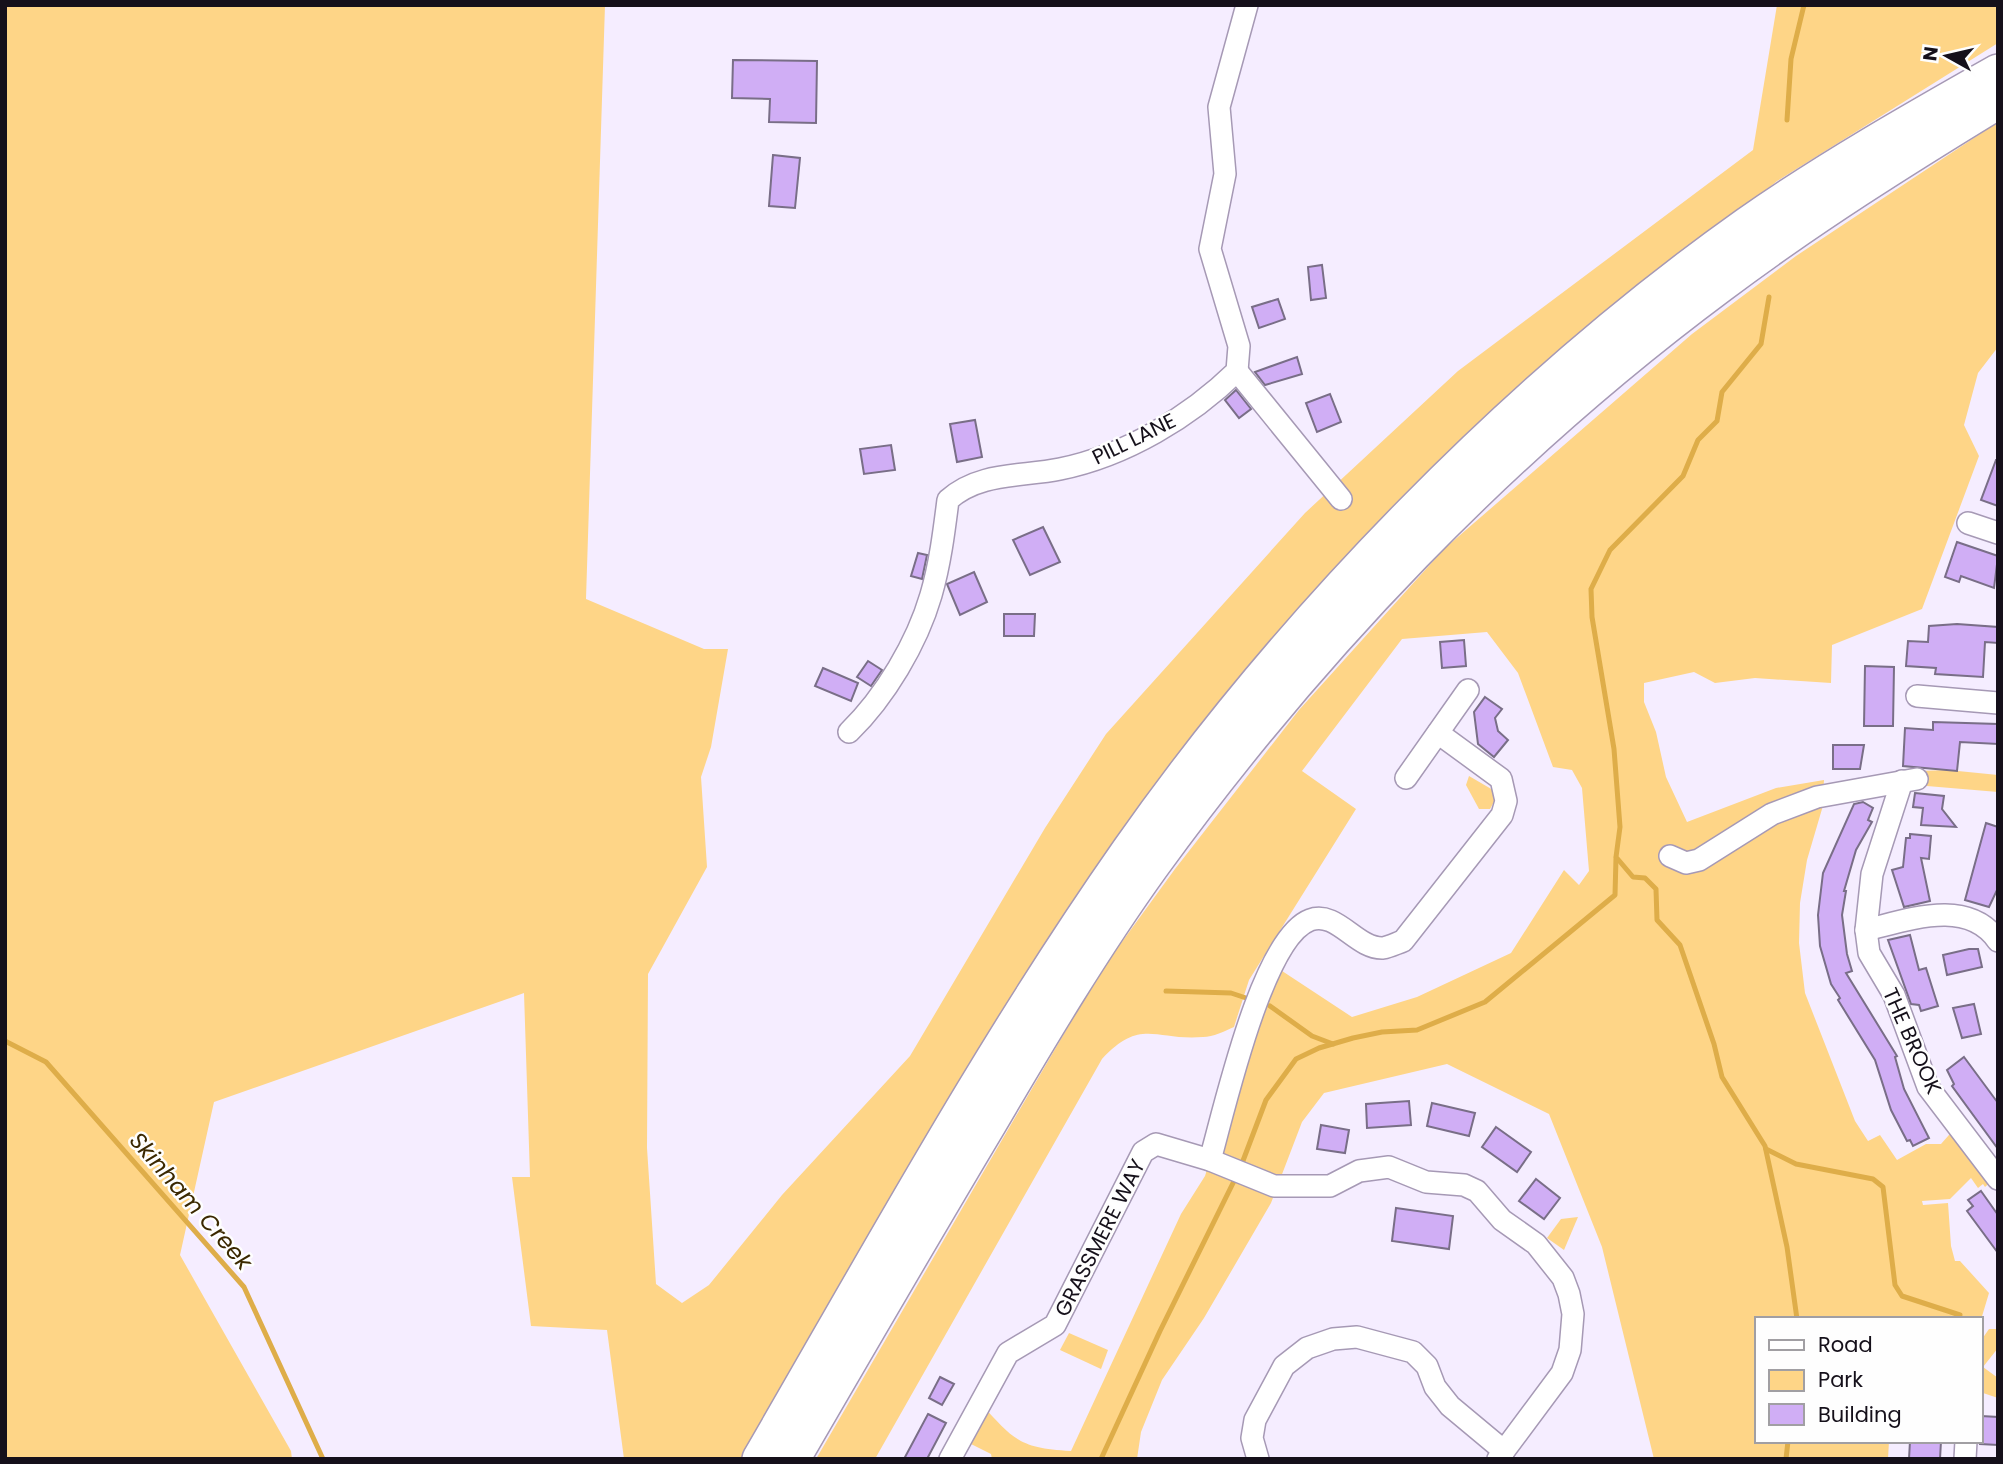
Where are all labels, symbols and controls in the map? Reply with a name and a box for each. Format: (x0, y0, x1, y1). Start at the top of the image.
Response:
north arrow (1912, 21, 1982, 91)
text: N (1916, 45, 1945, 63)
street label: PILL LANE (1087, 406, 1181, 471)
street label: THE BROOK (1876, 983, 1949, 1099)
water label: Skinham Creek (122, 1125, 261, 1278)
street label: GRASSMERE WAY (1047, 1154, 1152, 1321)
legend (1755, 1317, 1982, 1443)
text: Road (1818, 1330, 1873, 1359)
text: Park (1818, 1365, 1863, 1394)
text: Building (1818, 1400, 1902, 1429)

